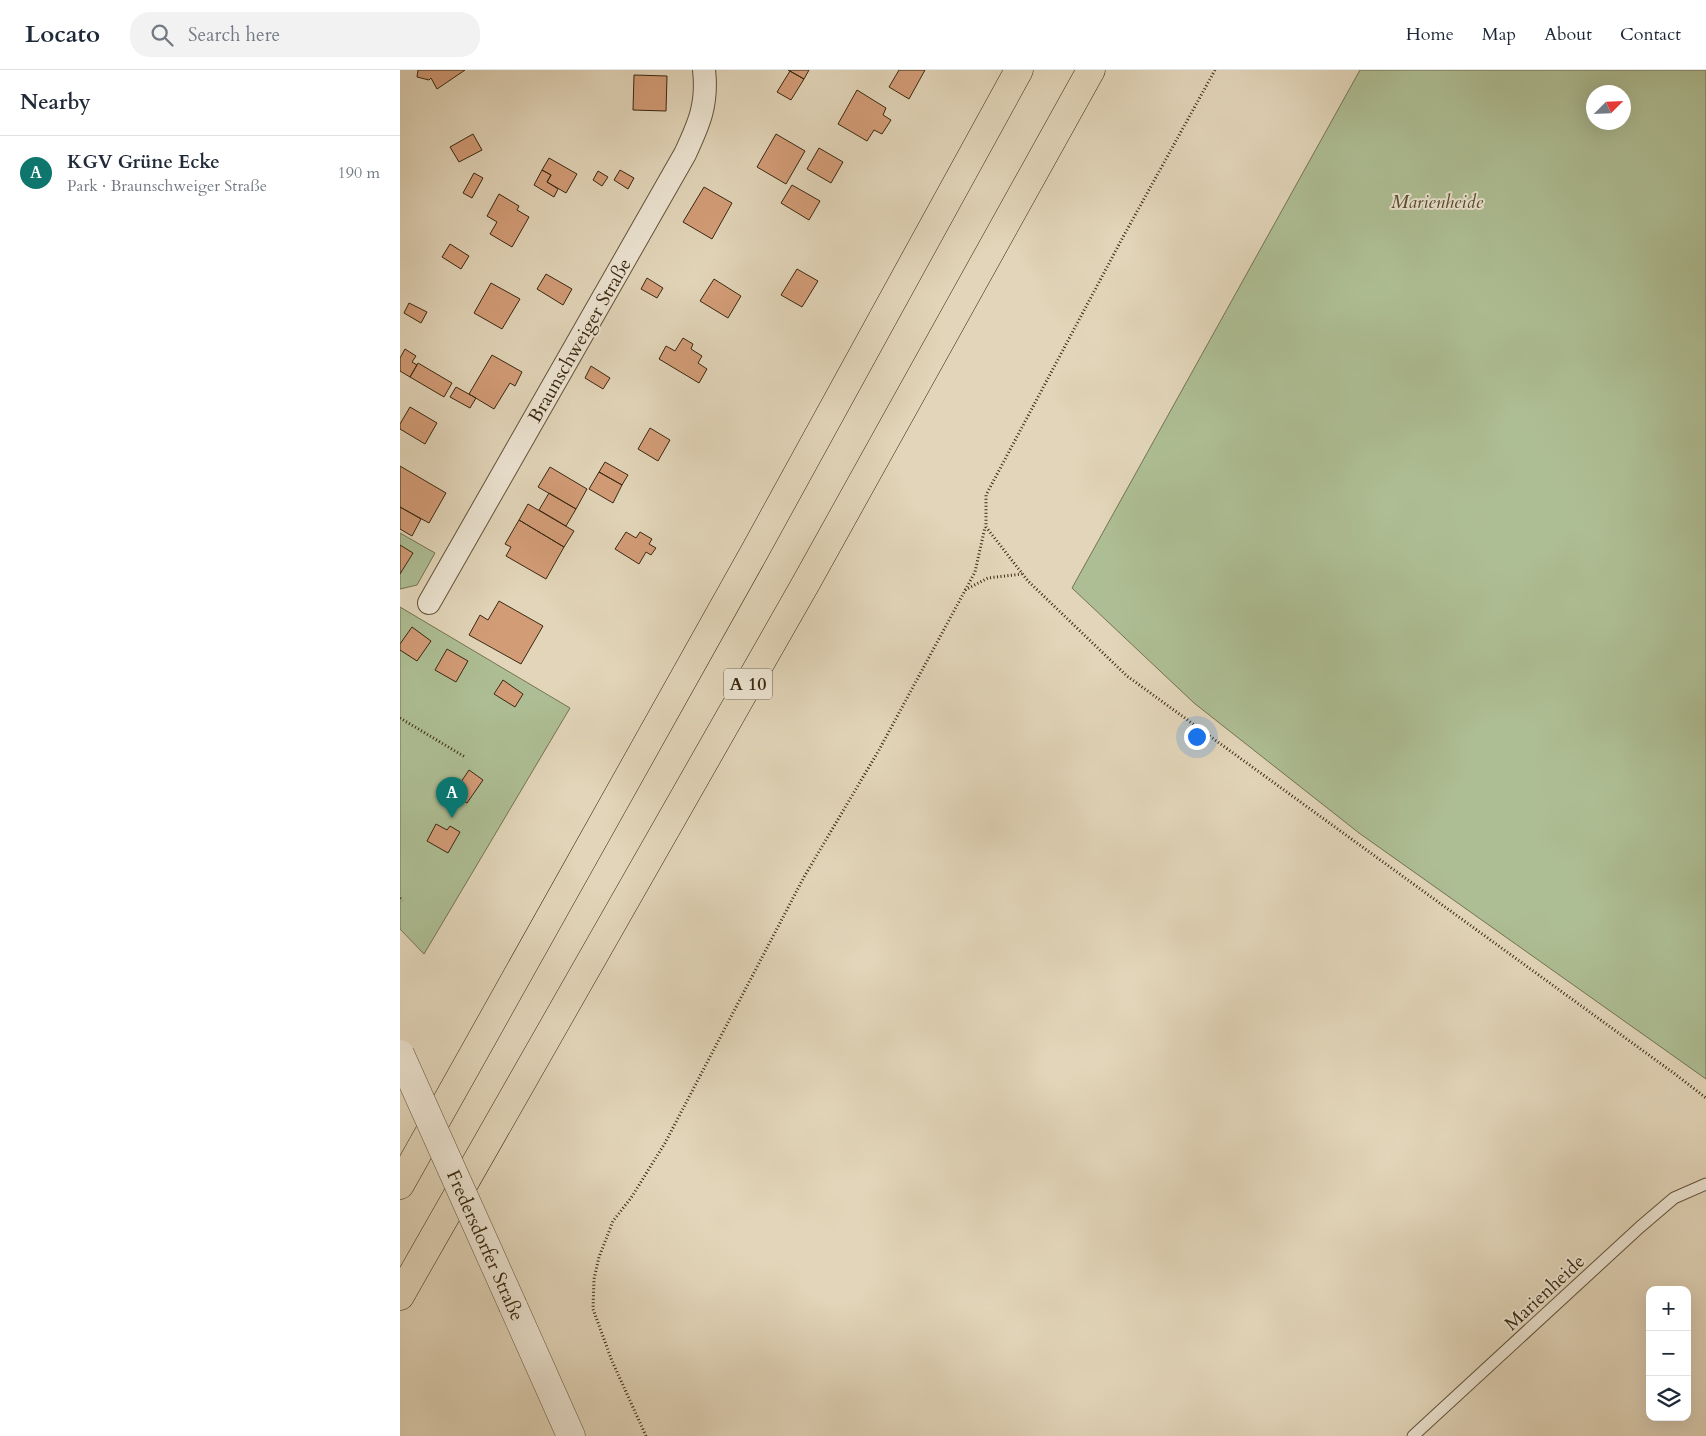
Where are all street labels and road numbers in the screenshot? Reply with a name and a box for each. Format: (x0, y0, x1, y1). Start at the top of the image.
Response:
street label: Braunschweiger Straße (522, 254, 638, 427)
road number: A 10 (724, 668, 772, 700)
street label: Fredersdorfer Straße (440, 1166, 530, 1325)
street label: Marienheide (1499, 1249, 1590, 1337)

